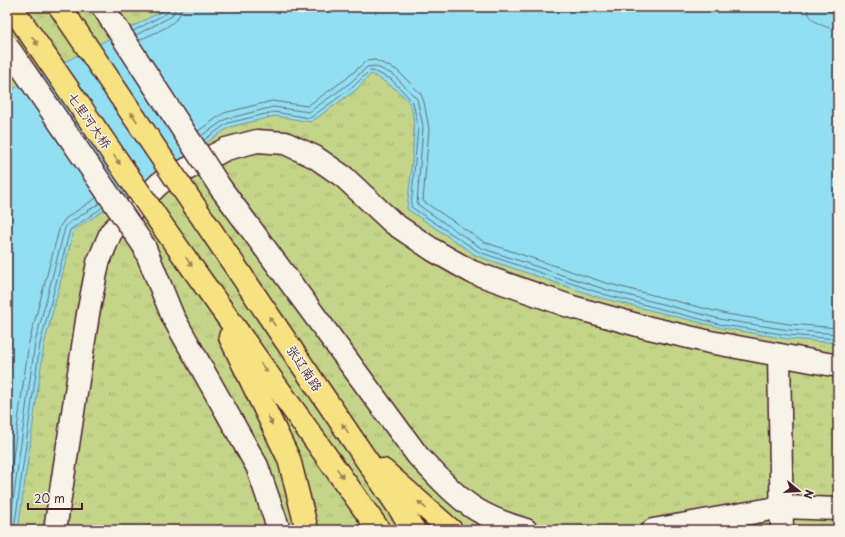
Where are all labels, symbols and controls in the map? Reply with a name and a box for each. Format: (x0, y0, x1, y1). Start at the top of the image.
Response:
one-way arrow (31, 36, 39, 46)
street label: 七里河大桥 (64, 88, 116, 152)
one-way arrow (130, 111, 138, 122)
one-way arrow (113, 154, 121, 165)
one-way arrow (185, 257, 193, 268)
one-way arrow (268, 315, 276, 326)
street label: 张辽南路 (283, 341, 327, 395)
one-way arrow (260, 362, 269, 373)
one-way arrow (267, 414, 273, 425)
one-way arrow (341, 423, 349, 433)
one-way arrow (336, 468, 344, 479)
north arrow (779, 471, 819, 511)
scale bar (28, 485, 82, 511)
text: N (799, 487, 818, 501)
text: 20 m (34, 489, 65, 507)
one-way arrow (417, 500, 427, 509)

